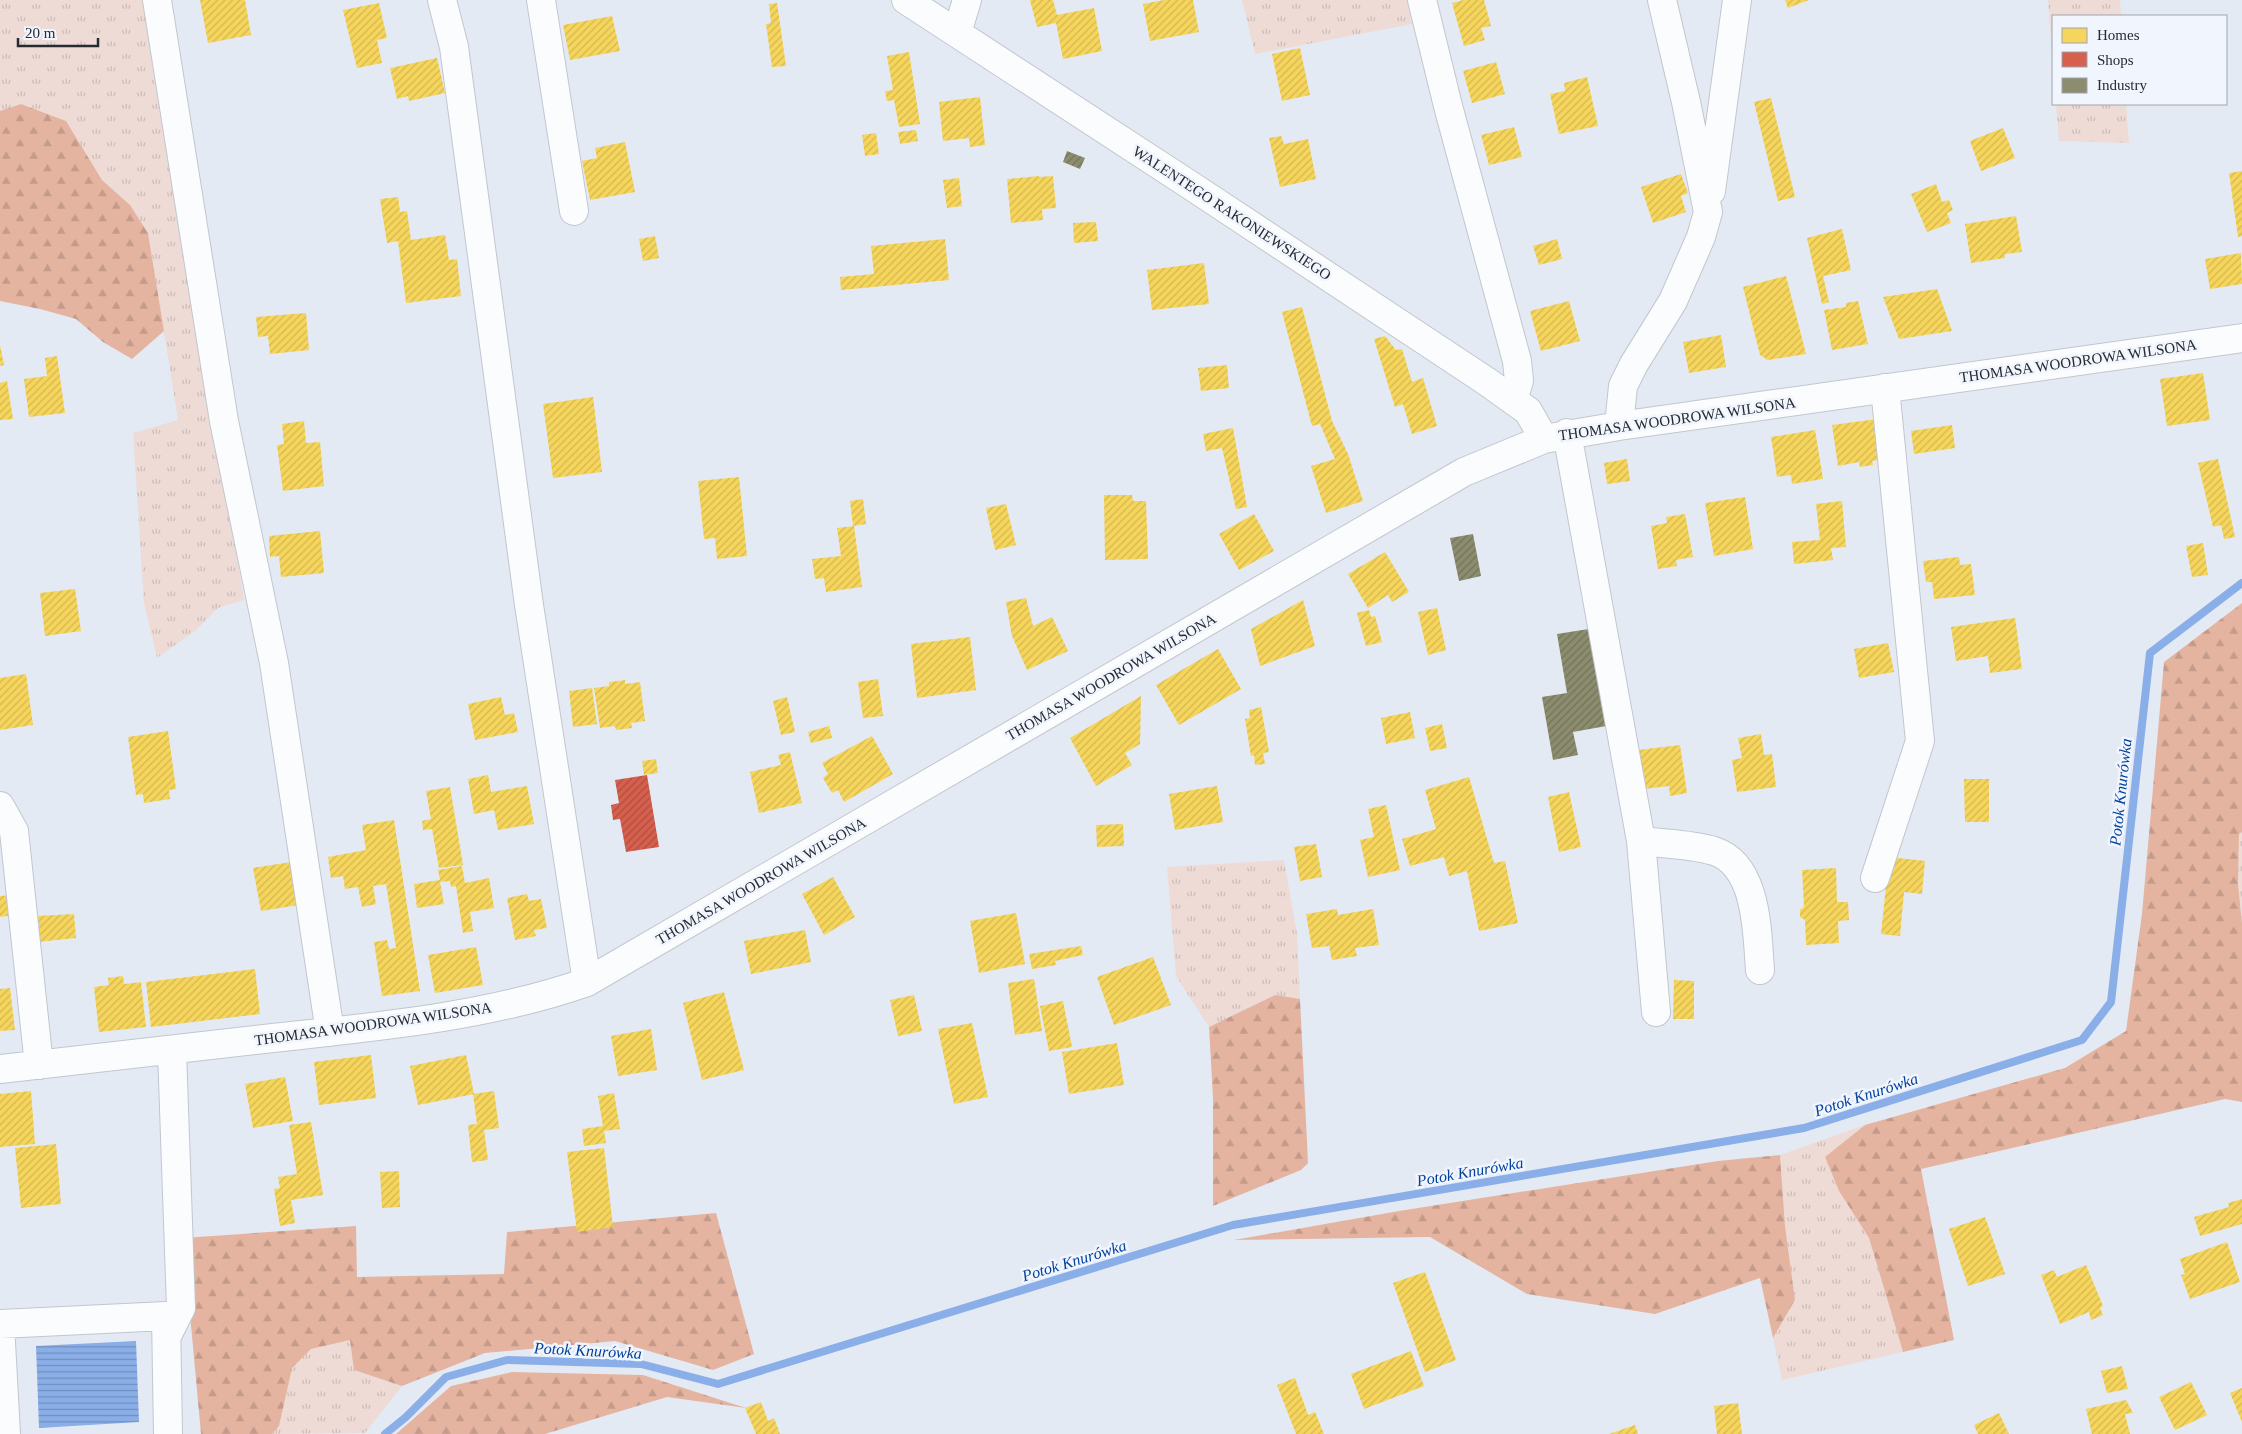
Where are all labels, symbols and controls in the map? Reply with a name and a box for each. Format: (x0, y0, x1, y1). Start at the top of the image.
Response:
scale bar (18, 15, 98, 47)
legend (2052, 15, 2227, 105)
text: 20 m (25, 25, 56, 41)
text: Homes (2097, 27, 2140, 43)
text: Shops (2097, 52, 2134, 68)
text: Industry (2097, 77, 2147, 93)
street label: WALENTEGO RAKONIEWSKIEGO (1130, 143, 1334, 283)
street label: THOMASA WOODROWA WILSONA (1958, 336, 2198, 386)
street label: THOMASA WOODROWA WILSONA (1557, 394, 1797, 444)
street label: THOMASA WOODROWA WILSONA (1003, 610, 1219, 744)
water label: Potok Knurówka (2106, 737, 2135, 848)
street label: THOMASA WOODROWA WILSONA (653, 814, 869, 948)
street label: THOMASA WOODROWA WILSONA (253, 999, 493, 1049)
water label: Potok Knurówka (1811, 1070, 1920, 1120)
water label: Potok Knurówka (1414, 1154, 1525, 1189)
water label: Potok Knurówka (1019, 1237, 1128, 1285)
water label: Potok Knurówka (533, 1339, 642, 1362)

